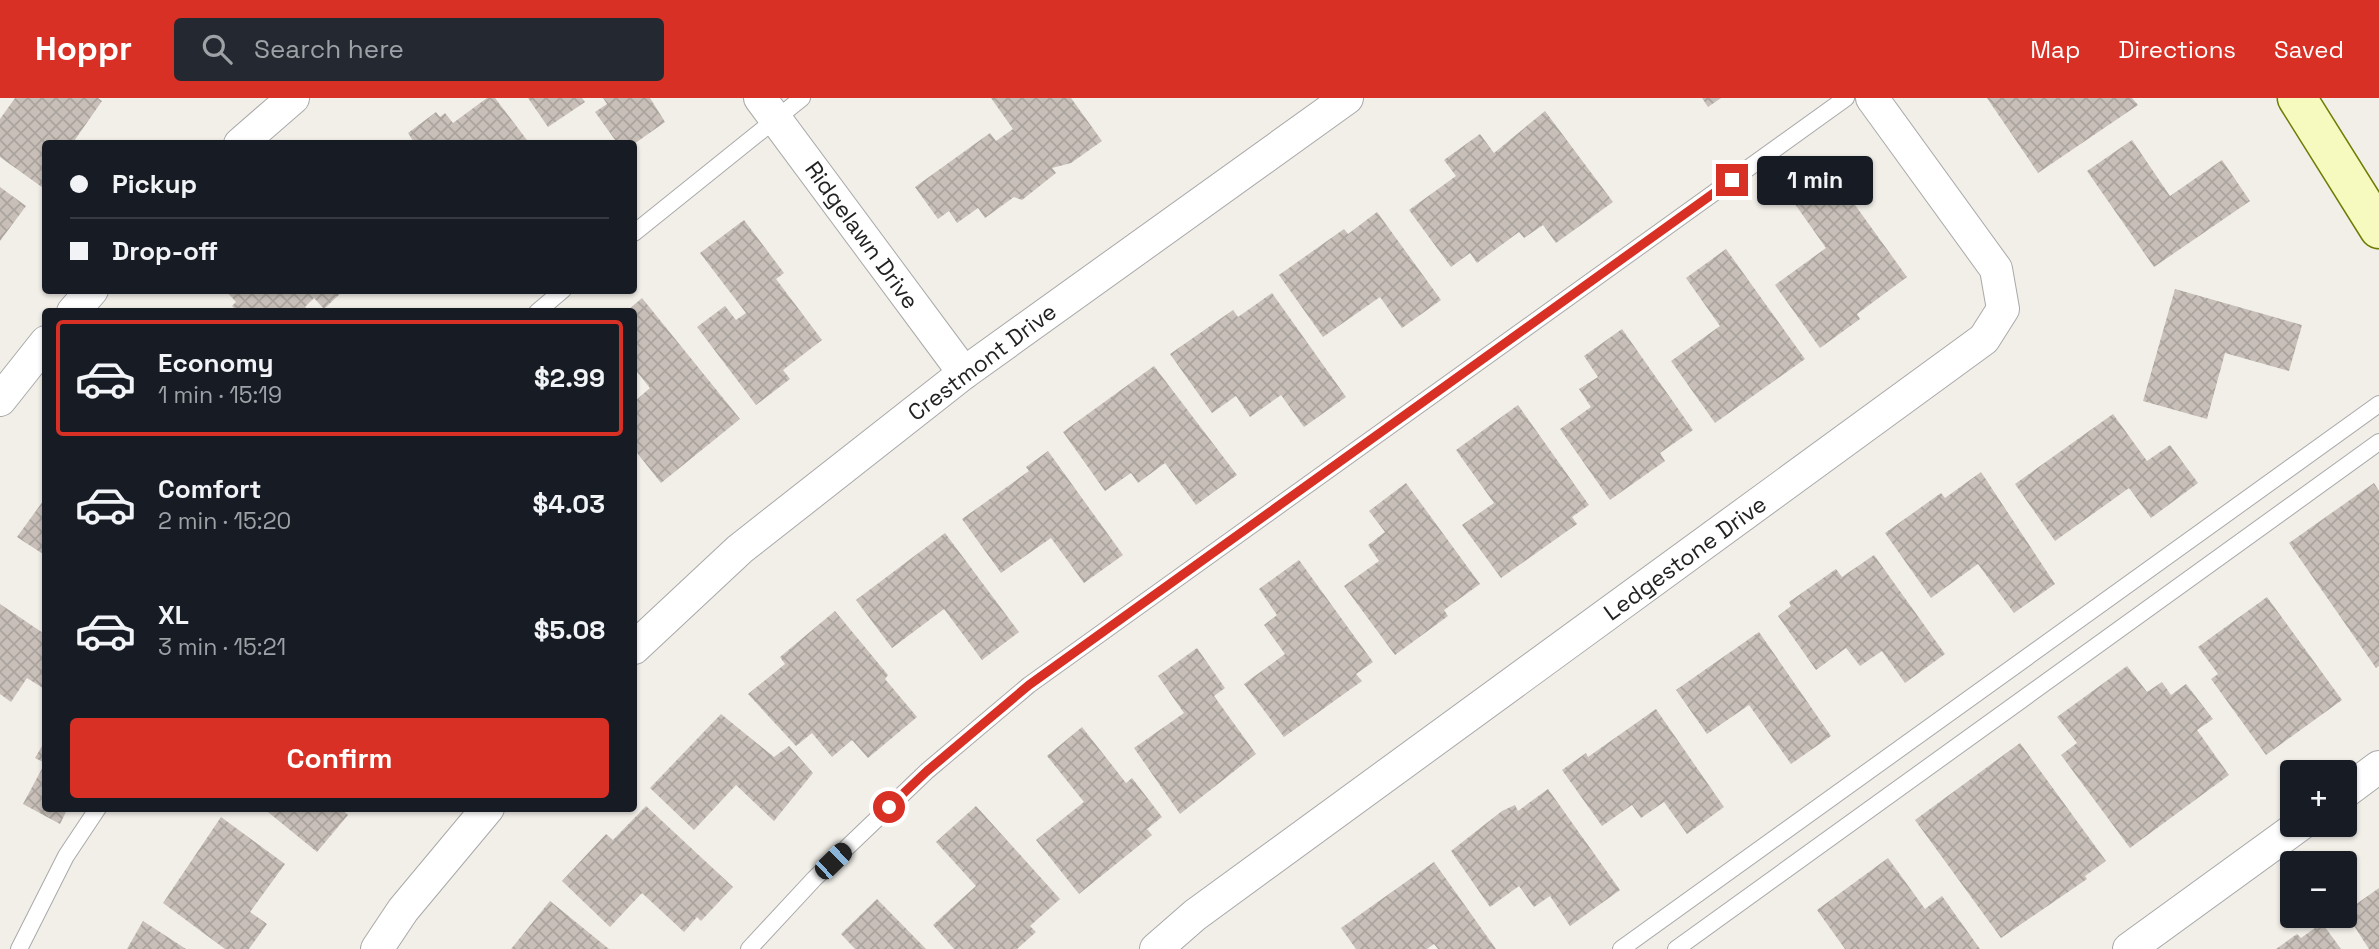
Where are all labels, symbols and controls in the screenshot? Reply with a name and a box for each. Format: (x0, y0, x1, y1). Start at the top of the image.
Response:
search box (174, 18, 664, 81)
text: Hoppr (35, 28, 132, 70)
icon: search (198, 30, 236, 68)
text: Search here (254, 32, 404, 66)
text: Map (2030, 34, 2080, 65)
text: Directions (2118, 34, 2236, 65)
text: Saved (2274, 34, 2344, 65)
street label: Ridgelawn Drive (798, 155, 926, 315)
callout: 1 min (1756, 155, 1872, 204)
route end (1716, 164, 1748, 196)
text: 1 min (1787, 165, 1843, 195)
text: Pickup (112, 167, 197, 201)
text: Drop-off (112, 234, 218, 268)
street label: Crestmont Drive (902, 296, 1062, 428)
text: Economy (158, 346, 274, 380)
icon: car (74, 347, 137, 410)
text: $2.99 (534, 361, 605, 395)
text: 1 min · 15:19 (158, 380, 282, 410)
text: Comfort (158, 472, 261, 506)
icon: car (74, 473, 137, 536)
text: $4.03 (533, 487, 605, 521)
street label: Ledgestone Drive (1598, 489, 1772, 627)
text: 2 min · 15:20 (158, 506, 291, 536)
text: XL (158, 598, 189, 632)
icon: car (74, 599, 137, 662)
text: $5.08 (534, 613, 605, 647)
text: 3 min · 15:21 (158, 632, 286, 662)
button: Confirm (70, 718, 609, 798)
map controls (2280, 760, 2357, 928)
button: + (2280, 760, 2357, 837)
route start (873, 791, 905, 823)
car (811, 839, 856, 883)
button: − (2280, 851, 2357, 928)

